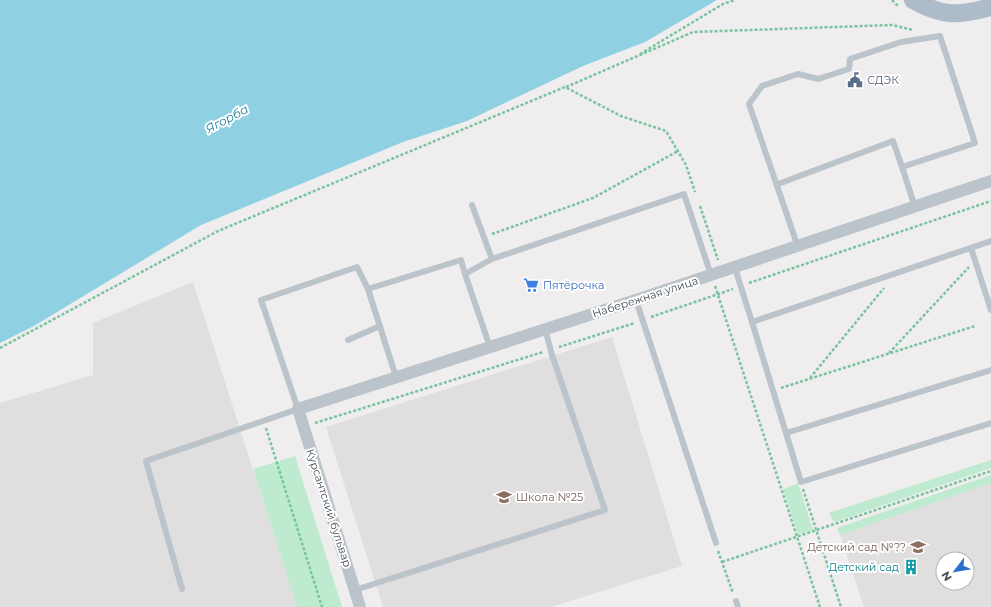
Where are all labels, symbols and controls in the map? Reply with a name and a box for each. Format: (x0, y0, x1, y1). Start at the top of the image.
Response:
public building icon: СДЭК (846, 71, 864, 89)
place label: СДЭК (867, 73, 899, 87)
water label: Ягорба (203, 101, 251, 136)
street label: Набережная улица (590, 273, 700, 321)
supermarket icon: Пятёрочка (522, 276, 540, 294)
place label: Пятёрочка (543, 278, 604, 292)
street label: Курсантский бульвар (303, 447, 355, 569)
school or university icon: Школа №25 (495, 488, 513, 506)
place label: Школа №25 (516, 490, 583, 504)
school or university icon: Детский сад №?? (909, 538, 927, 556)
place label: Детский сад №?? (807, 540, 906, 554)
north arrow (935, 551, 975, 591)
building icon: Детский сад (902, 558, 920, 576)
place label: Детский сад (829, 560, 899, 574)
text: N (938, 569, 955, 584)

